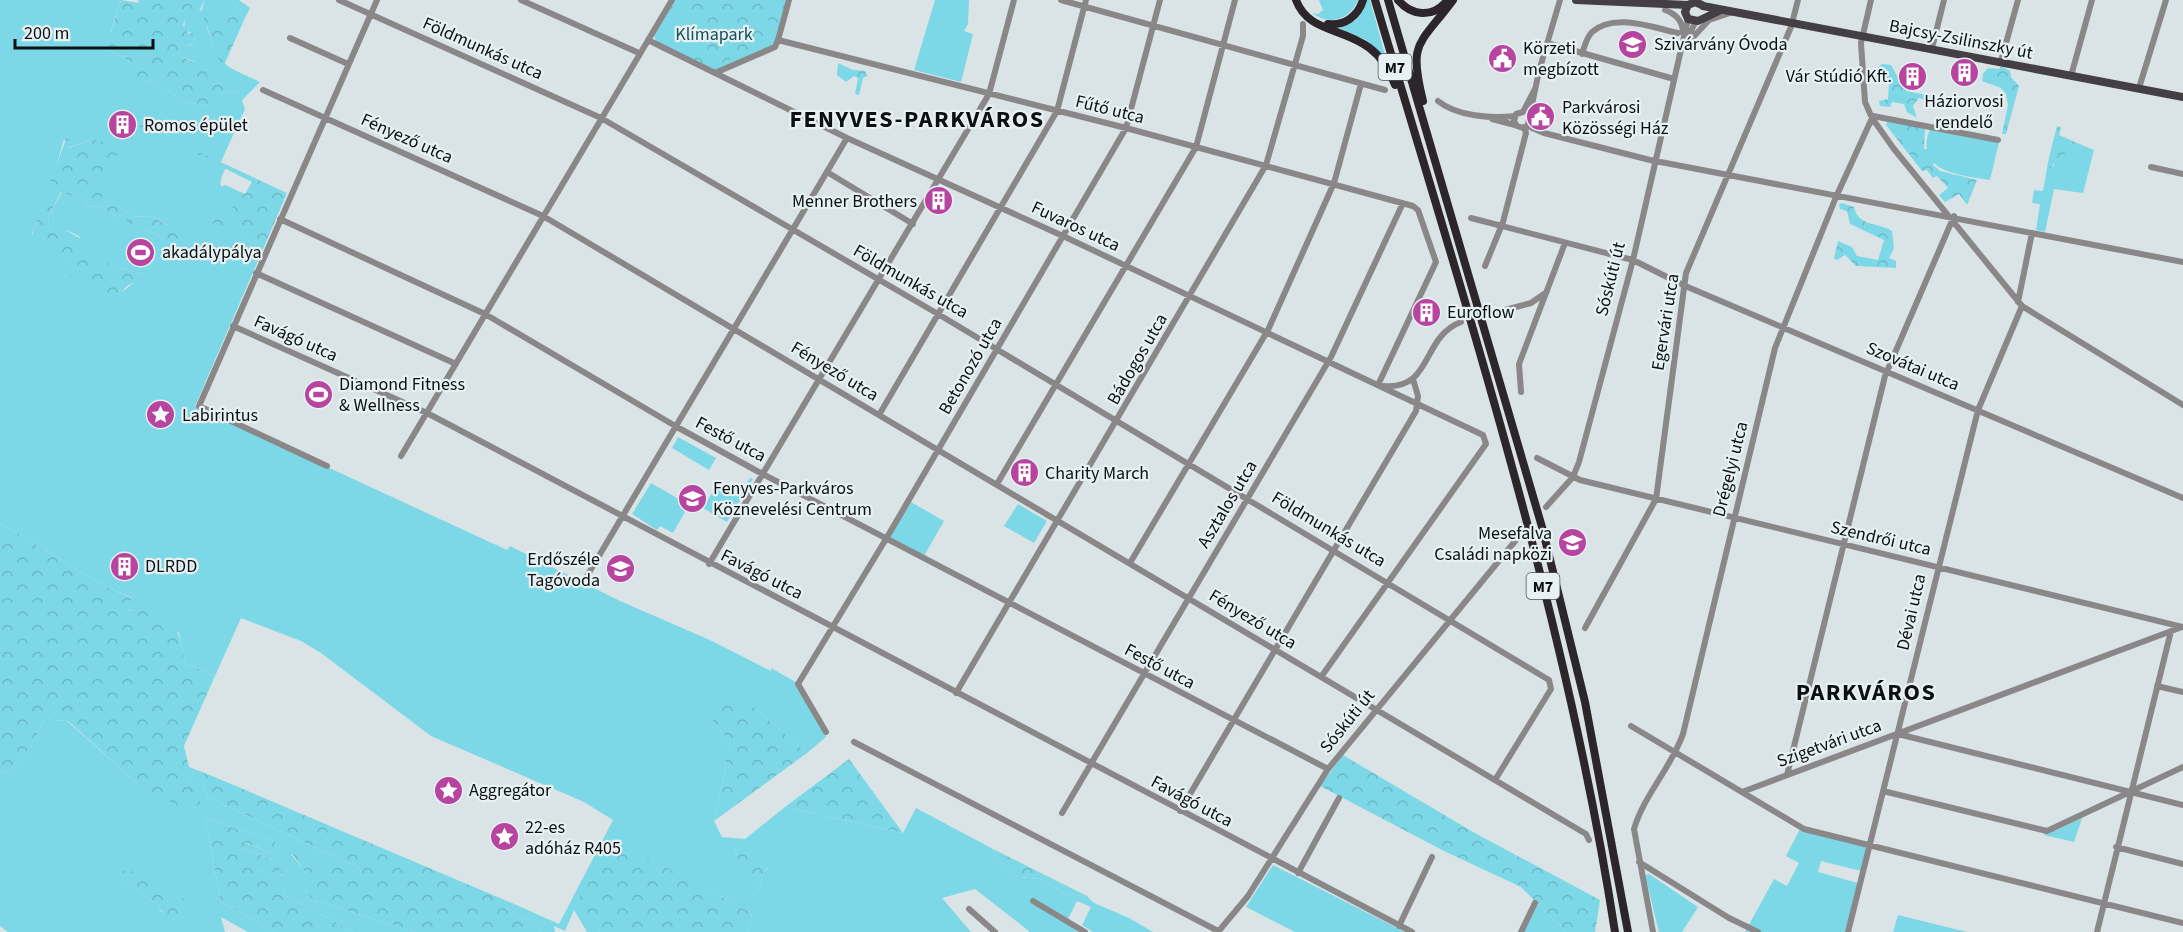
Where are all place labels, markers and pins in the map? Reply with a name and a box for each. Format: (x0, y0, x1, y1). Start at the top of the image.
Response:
school or university icon: Szivárvány Óvoda (1617, 28, 1649, 60)
place label: Szivárvány Óvoda (1654, 32, 1788, 57)
place label: Körzeti megbízott (1523, 36, 1599, 82)
public building icon: Körzeti megbízott (1486, 42, 1518, 74)
building icon: Háziorvosi rendelő (1948, 56, 1980, 88)
building icon: Vár Stúdió Kft. (1897, 60, 1929, 92)
place label: Vár Stúdió Kft. (1786, 64, 1892, 89)
place label: Háziorvosi rendelő (1924, 89, 2004, 135)
place label: Parkvárosi Közösségi Ház (1562, 95, 1669, 141)
public building icon: Parkvárosi Közösségi Ház (1525, 101, 1557, 133)
building icon: Romos épület (107, 109, 139, 141)
place label: Romos épület (144, 113, 248, 138)
building icon: Menner Brothers (922, 185, 954, 217)
place label: Menner Brothers (792, 189, 917, 214)
sports icon: akadálypálya (125, 236, 157, 268)
place label: akadálypálya (162, 240, 261, 265)
building icon: Euroflow (1410, 296, 1442, 328)
place label: Euroflow (1447, 300, 1515, 325)
place label: Diamond Fitness & Wellness (339, 372, 465, 418)
sports icon: Diamond Fitness & Wellness (302, 378, 334, 410)
place icon: Labirintus (145, 399, 177, 431)
place label: Labirintus (182, 403, 258, 428)
building icon: Charity March (1008, 457, 1040, 489)
place label: Charity March (1045, 461, 1149, 486)
place label: Fenyves-Parkváros Köznevelési Centrum (713, 476, 872, 522)
school or university icon: Fenyves-Parkváros Köznevelési Centrum (676, 482, 708, 514)
place label: Mesefalva Családi napközi (1434, 521, 1552, 567)
school or university icon: Mesefalva Családi napközi (1557, 527, 1589, 559)
place label: Erdőszéle Tagóvoda (527, 547, 600, 593)
building icon: DLRDD (108, 550, 140, 582)
school or university icon: Erdőszéle Tagóvoda (605, 553, 637, 585)
place label: DLRDD (145, 554, 197, 579)
place icon: Aggregátor (432, 774, 464, 806)
place label: Aggregátor (469, 778, 552, 803)
place label: 22-es adóház R405 (525, 815, 621, 861)
place icon: 22-es adóház R405 (488, 821, 520, 853)

